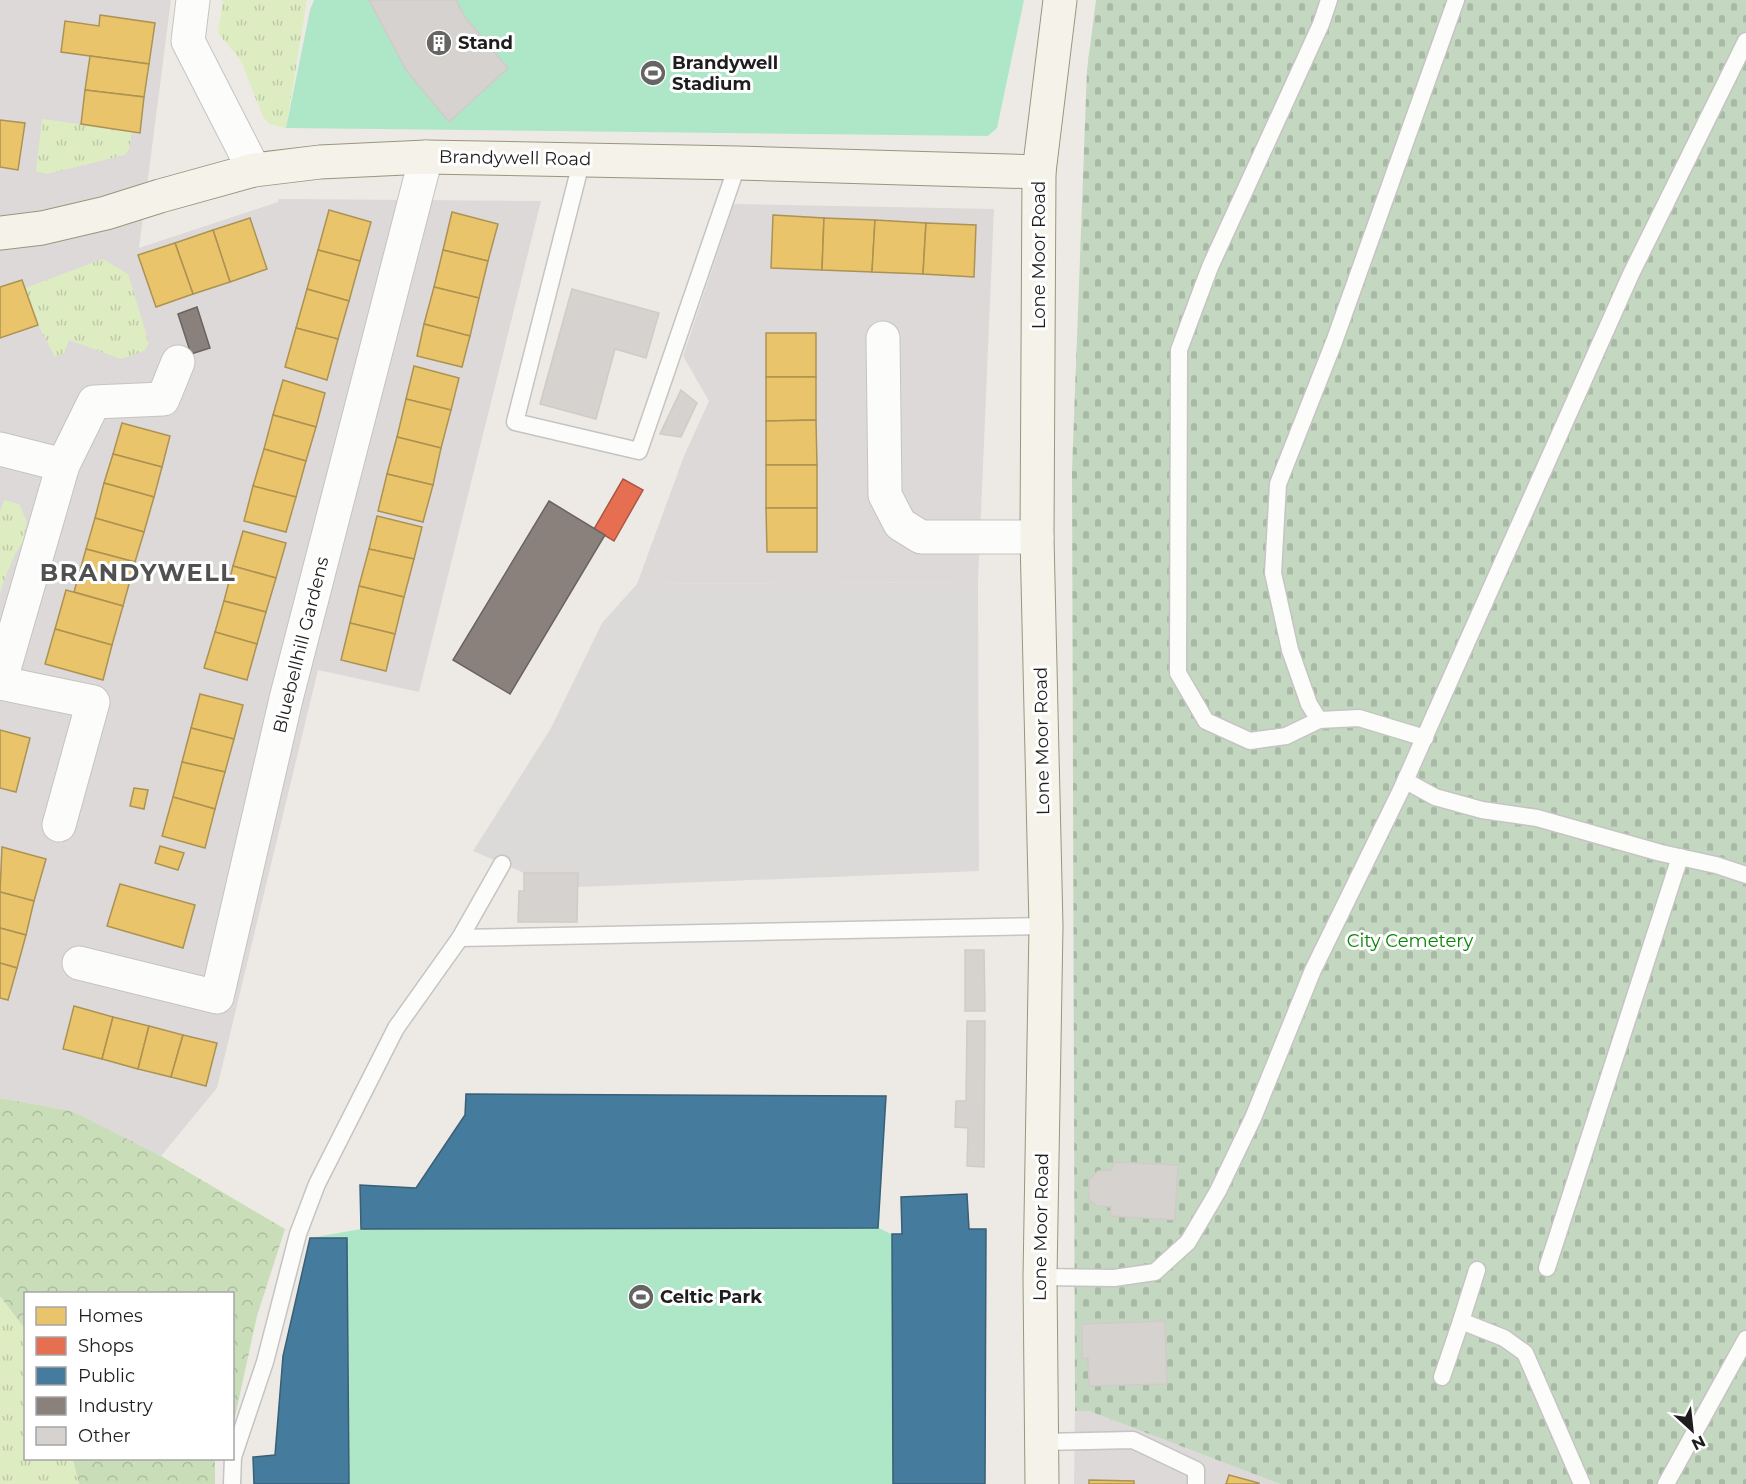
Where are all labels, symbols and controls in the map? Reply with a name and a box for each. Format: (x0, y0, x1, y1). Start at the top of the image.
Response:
building icon: Stand (424, 28, 454, 58)
place label: Stand (458, 32, 513, 54)
place label: Brandywell Stadium (672, 52, 778, 95)
sports icon: Brandywell Stadium (638, 58, 668, 88)
street label: Brandywell Road (439, 146, 591, 170)
street label: Lone Moor Road (1028, 181, 1050, 329)
street label: Bluebellhill Gardens (268, 554, 334, 736)
district label: BRANDYWELL (40, 558, 236, 587)
street label: Lone Moor Road (1030, 667, 1054, 815)
park label: City Cemetery (1347, 930, 1473, 952)
street label: Lone Moor Road (1029, 1153, 1053, 1301)
sports icon: Celtic Park (626, 1282, 656, 1312)
place label: Celtic Park (660, 1286, 762, 1308)
legend (24, 1292, 234, 1460)
text: Homes (78, 1305, 143, 1327)
text: Shops (78, 1335, 134, 1357)
text: Public (78, 1365, 135, 1387)
text: Industry (78, 1395, 153, 1417)
north arrow (1662, 1400, 1722, 1460)
text: Other (78, 1425, 131, 1447)
text: N (1689, 1432, 1709, 1454)

